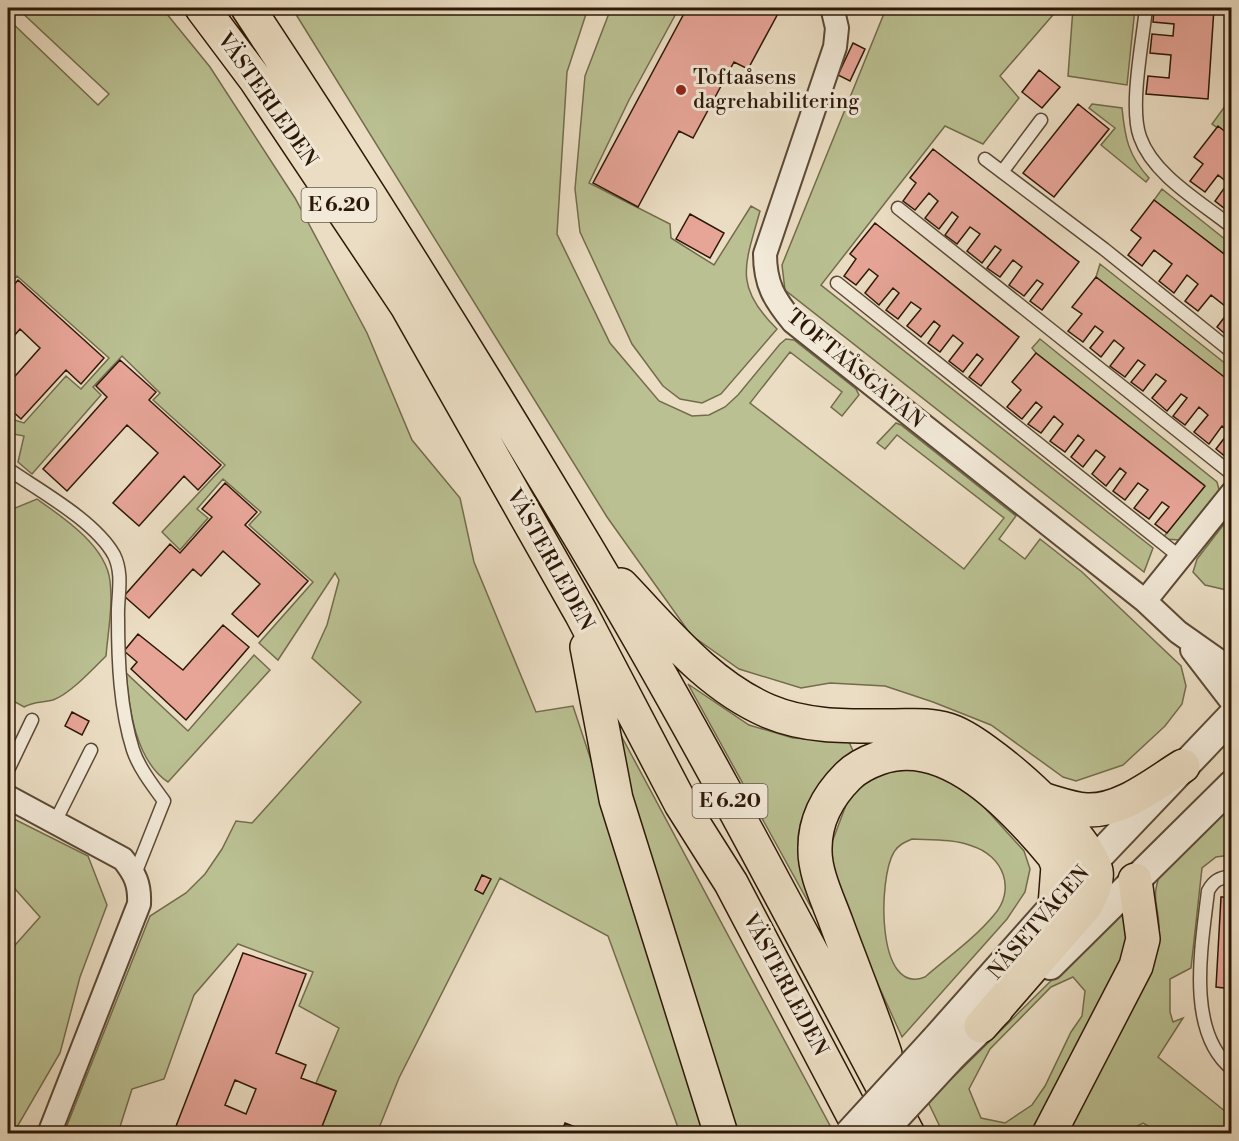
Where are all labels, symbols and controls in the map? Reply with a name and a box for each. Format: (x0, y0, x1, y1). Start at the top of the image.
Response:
street label: VÄSTERLEDEN (211, 26, 325, 172)
place label: Toftaåsens dagrehabilitering (693, 65, 859, 115)
marker: Toftaåsens dagrehabilitering (674, 83, 688, 97)
road number: E 6.20 (302, 188, 376, 222)
street label: TOFTAÅSGATAN (781, 302, 931, 434)
street label: VÄSTERLEDEN (500, 483, 601, 636)
road number: E 6.20 (692, 784, 768, 818)
street label: NÄSETVÄGEN (981, 859, 1096, 985)
street label: VÄSTERLEDEN (736, 908, 835, 1061)

